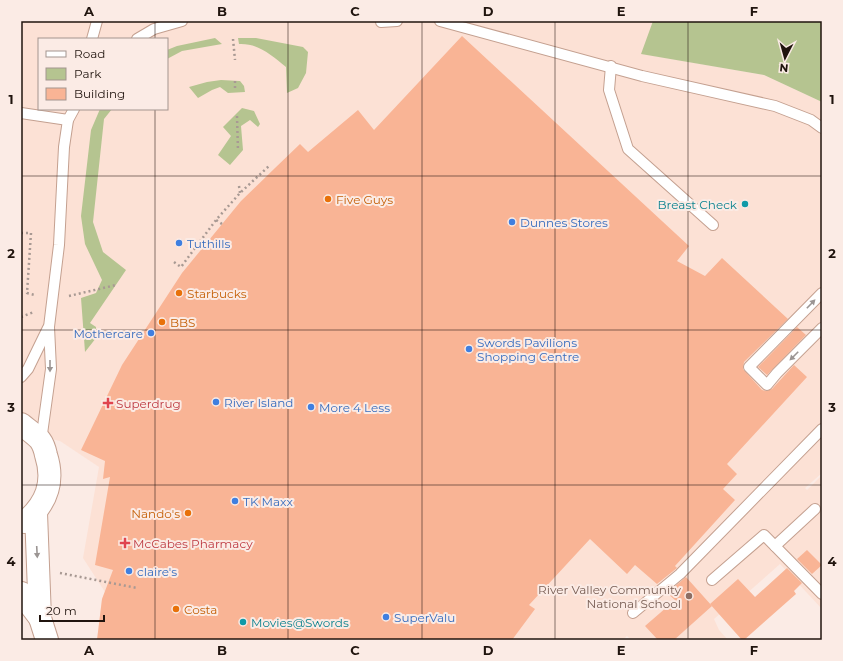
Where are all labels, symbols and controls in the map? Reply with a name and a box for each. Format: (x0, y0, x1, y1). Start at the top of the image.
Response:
text: A (83, 3, 95, 19)
text: B (217, 3, 227, 19)
text: C (350, 3, 360, 19)
text: D (483, 3, 494, 19)
text: E (617, 3, 626, 19)
text: F (750, 3, 758, 19)
legend (38, 38, 168, 110)
north arrow (765, 38, 805, 78)
text: Road (74, 46, 105, 61)
text: N (779, 61, 789, 75)
text: Park (74, 66, 102, 81)
text: Building (74, 86, 125, 101)
text: 1 (8, 91, 14, 107)
text: 1 (829, 91, 835, 107)
place label: Five Guys (336, 192, 393, 207)
marker: Five Guys (323, 194, 333, 204)
place label: Breast Check (658, 197, 738, 212)
marker: Breast Check (740, 199, 750, 209)
place label: Dunnes Stores (520, 215, 608, 230)
marker: Dunnes Stores (507, 217, 517, 227)
place label: Tuthills (187, 236, 230, 251)
marker: Tuthills (174, 238, 184, 248)
text: 2 (7, 245, 15, 261)
text: 2 (828, 245, 836, 261)
place label: Starbucks (187, 286, 247, 301)
marker: Starbucks (174, 288, 184, 298)
one-way arrow (806, 299, 816, 309)
place label: BBS (170, 315, 195, 330)
marker: BBS (157, 317, 167, 327)
place label: Mothercare (73, 326, 143, 341)
marker: Mothercare (146, 328, 156, 338)
place label: Swords Pavilions Shopping Centre (477, 335, 579, 364)
marker: Swords Pavilions Shopping Centre (464, 344, 474, 354)
one-way arrow (790, 351, 799, 361)
one-way arrow (47, 360, 53, 373)
place label: River Island (224, 395, 293, 410)
place label: Superdrug (116, 396, 181, 411)
marker: River Island (211, 397, 221, 407)
marker: Superdrug (103, 398, 113, 408)
text: 3 (6, 399, 15, 415)
text: 3 (827, 399, 836, 415)
place label: More 4 Less (319, 400, 390, 415)
marker: More 4 Less (306, 402, 316, 412)
place label: TK Maxx (243, 494, 294, 509)
marker: TK Maxx (230, 496, 240, 506)
place label: Nando's (131, 506, 180, 521)
marker: Nando's (183, 508, 193, 518)
place label: McCabes Pharmacy (133, 536, 253, 551)
marker: McCabes Pharmacy (120, 538, 130, 548)
one-way arrow (34, 546, 41, 558)
text: 4 (7, 553, 16, 569)
text: 4 (828, 553, 837, 569)
place label: claire's (137, 564, 177, 579)
marker: claire's (124, 566, 134, 576)
place label: River Valley Community National School (538, 582, 681, 611)
marker: River Valley Community National School (684, 591, 694, 601)
scale bar (40, 597, 104, 623)
place label: Costa (184, 602, 217, 617)
text: 20 m (46, 603, 77, 618)
marker: Costa (171, 604, 181, 614)
place label: SuperValu (394, 610, 455, 625)
marker: SuperValu (381, 612, 391, 622)
place label: Movies@Swords (251, 615, 349, 630)
marker: Movies@Swords (238, 617, 248, 627)
text: A (83, 642, 95, 658)
text: B (217, 642, 227, 658)
text: C (350, 642, 360, 658)
text: D (483, 642, 494, 658)
text: E (617, 642, 626, 658)
text: F (750, 642, 758, 658)

